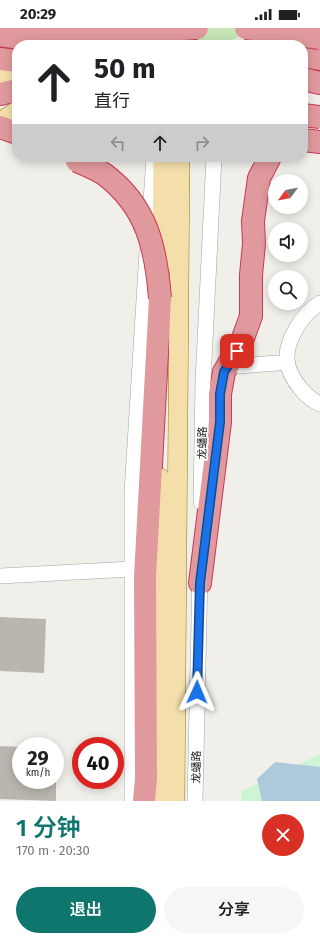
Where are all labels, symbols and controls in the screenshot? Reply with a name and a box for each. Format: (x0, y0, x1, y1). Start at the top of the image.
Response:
text: 20:29 (20, 5, 56, 23)
text: 50 m (94, 52, 156, 85)
icon: ahead (28, 56, 80, 108)
text: 直行 (94, 90, 130, 112)
icon: left (107, 132, 129, 154)
icon: ahead (149, 132, 171, 154)
icon: right (191, 132, 213, 154)
north arrow (268, 174, 308, 214)
map controls (268, 174, 308, 310)
button: sound (268, 222, 308, 262)
button: search (268, 270, 308, 310)
pin (220, 334, 254, 368)
icon: arrive (226, 340, 248, 362)
street label: 龙蟠路 (196, 426, 209, 460)
position arrow (176, 671, 218, 713)
speed limit sign: 40 (72, 737, 124, 789)
text: 29 (27, 746, 49, 770)
street label: 龙蟠路 (190, 750, 203, 784)
text: km/h (26, 767, 50, 779)
text: 1 分钟 (16, 814, 81, 842)
button: close (262, 814, 304, 856)
text: 170 m · 20:30 (16, 843, 90, 858)
button: 退出 (16, 887, 156, 933)
button: 分享 (164, 887, 304, 933)

